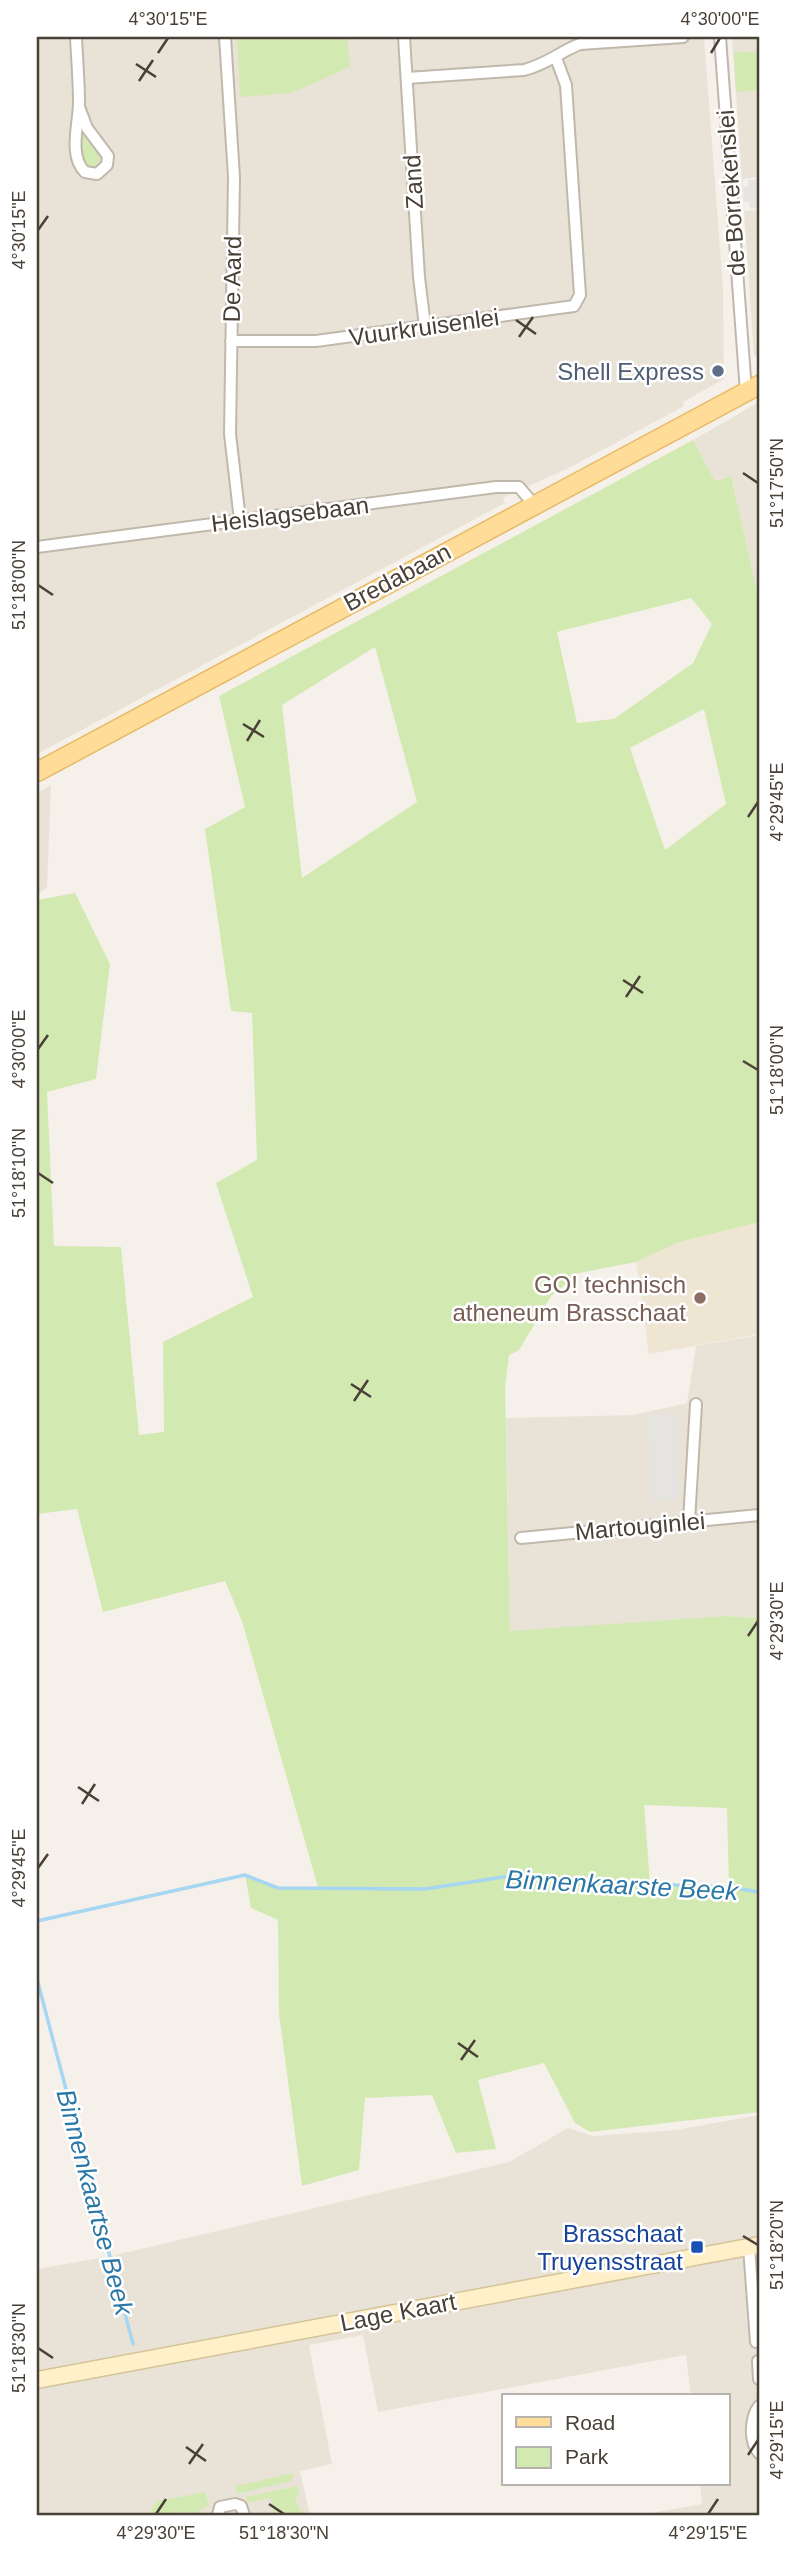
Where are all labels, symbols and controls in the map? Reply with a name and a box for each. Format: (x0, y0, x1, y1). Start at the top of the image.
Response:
text: 4°30'15"E (128, 9, 208, 29)
text: 4°30'00"E (680, 9, 760, 29)
street label: de Borrekenslei (712, 109, 750, 277)
street label: Zand (398, 154, 428, 210)
text: 4°30'15"E (9, 190, 29, 270)
street label: De Aard (218, 235, 246, 323)
street label: Vuurkruisenlei (347, 303, 501, 351)
place label: Shell Express (557, 358, 704, 385)
marker: Shell Express (710, 363, 726, 379)
text: 51°17'50"N (767, 438, 787, 528)
street label: Heislagsebaan (210, 491, 370, 537)
street label: Bredabaan (339, 538, 455, 616)
text: 51°18'00"N (9, 540, 29, 630)
text: 4°29'45"E (767, 762, 787, 842)
text: 4°30'00"E (9, 1009, 29, 1089)
text: 51°18'00"N (767, 1025, 787, 1115)
text: 51°18'10"N (9, 1128, 29, 1218)
place label: GO! technisch atheneum Brasschaat (453, 1271, 686, 1326)
marker: GO! technisch atheneum Brasschaat (692, 1290, 708, 1306)
street label: Martouginlei (574, 1507, 706, 1545)
text: 4°29'30"E (767, 1581, 787, 1661)
text: 4°29'45"E (9, 1828, 29, 1908)
water label: Binnenkaarste Beek (505, 1864, 741, 1906)
water label: Binnenkaartse Beek (50, 2086, 140, 2320)
text: 51°18'20"N (767, 2200, 787, 2290)
place label: Brasschaat Truyensstraat (537, 2220, 683, 2275)
marker: Brasschaat Truyensstraat (689, 2239, 705, 2255)
street label: Lage Kaart (338, 2287, 459, 2336)
text: 51°18'30"N (9, 2303, 29, 2393)
legend (502, 2394, 730, 2486)
text: 4°29'15"E (767, 2400, 787, 2480)
text: Road (565, 2411, 615, 2434)
text: Park (565, 2445, 609, 2468)
text: 4°29'30"E (116, 2523, 196, 2543)
text: 51°18'30"N (239, 2523, 329, 2543)
text: 4°29'15"E (668, 2523, 748, 2543)

